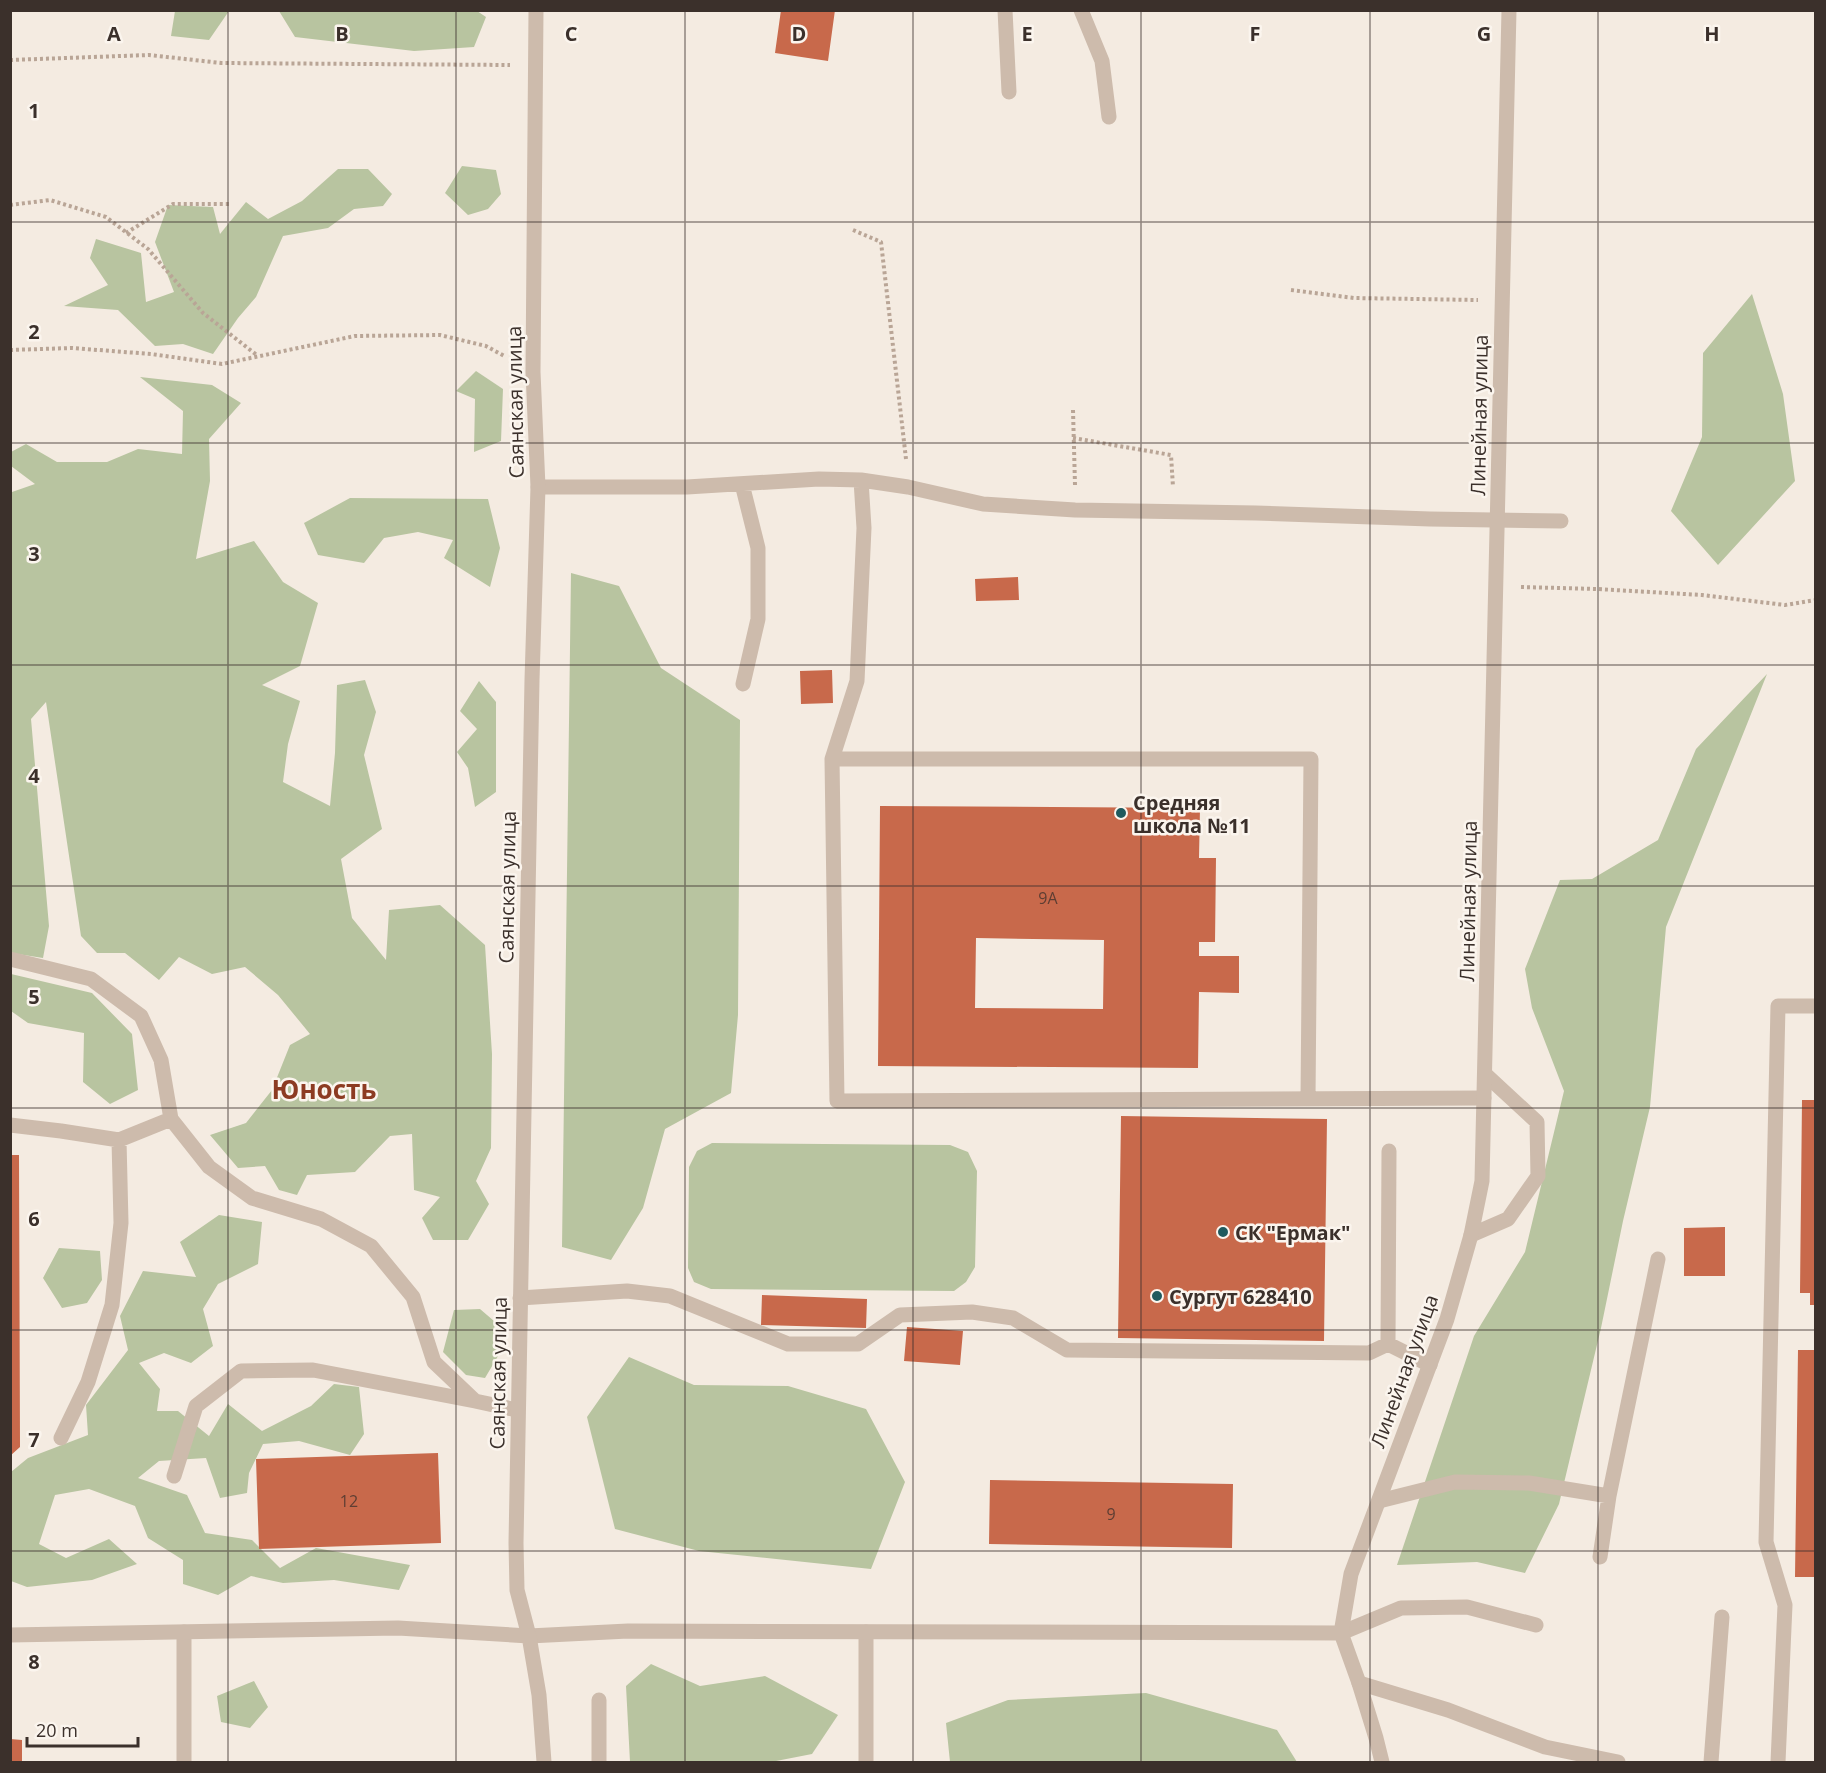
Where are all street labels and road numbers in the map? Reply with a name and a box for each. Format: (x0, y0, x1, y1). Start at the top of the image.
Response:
street label: Саянская улица (500, 325, 530, 479)
street label: Линейная улица (1464, 334, 1494, 496)
street label: Саянская улица (492, 810, 522, 964)
street label: Линейная улица (1453, 820, 1483, 982)
street label: Линейная улица (1364, 1291, 1444, 1451)
street label: Саянская улица (483, 1296, 513, 1450)

